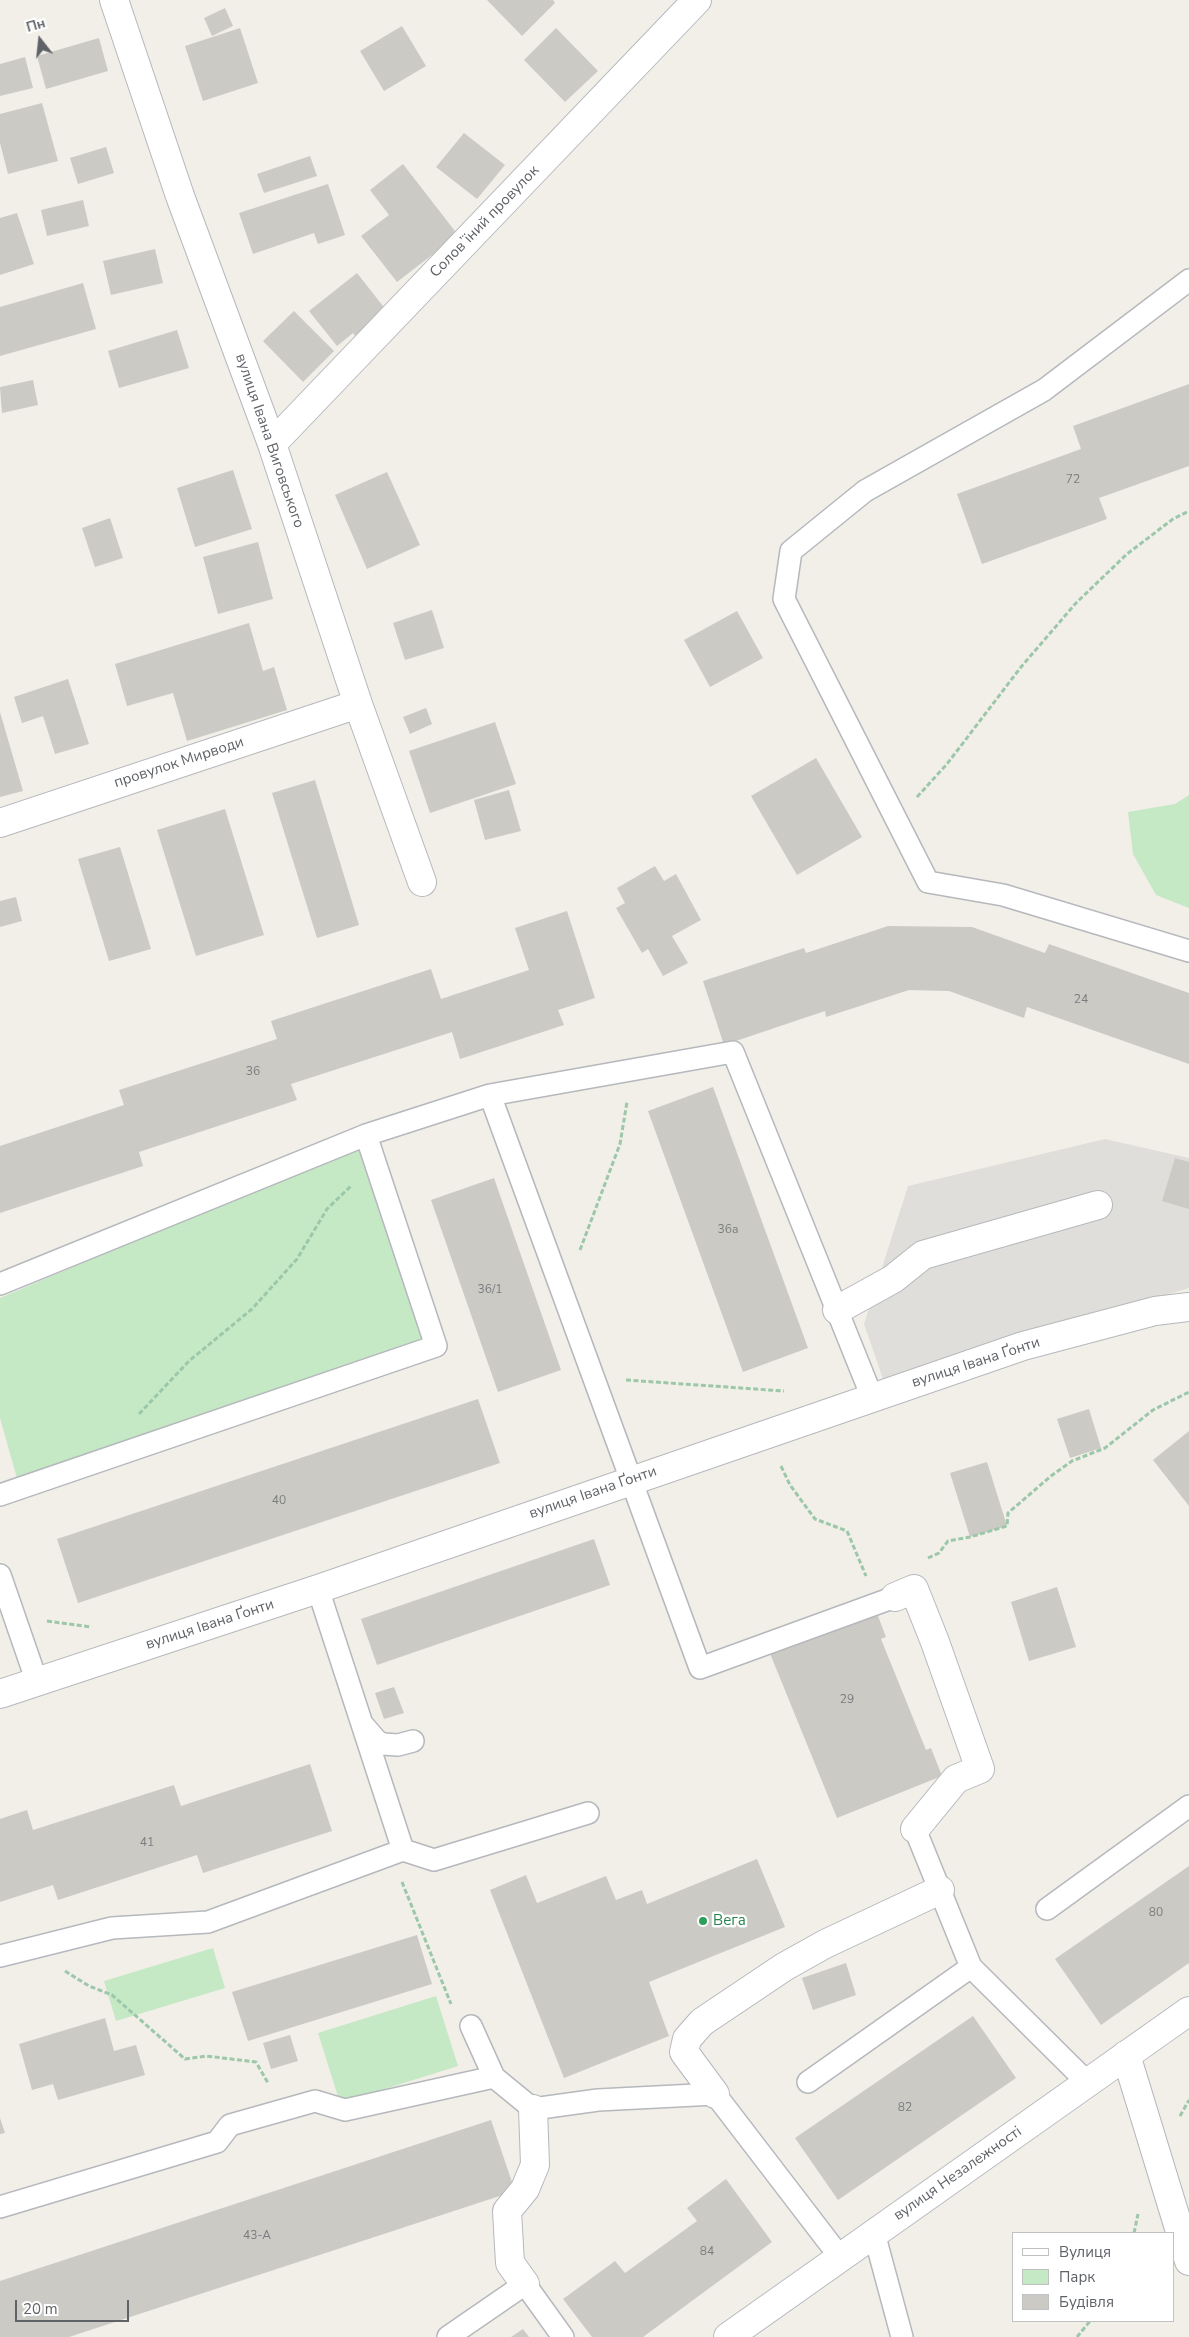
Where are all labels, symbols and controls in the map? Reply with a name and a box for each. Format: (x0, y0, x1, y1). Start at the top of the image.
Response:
text: Пн (24, 13, 48, 37)
north arrow (15, 15, 65, 65)
street label: Соловʼїний провулок (427, 162, 543, 282)
street label: вулиця Івана Виговського (231, 351, 307, 531)
house number: 72 (1066, 473, 1080, 487)
street label: провулок Мирводи (112, 734, 246, 792)
house number: 24 (1074, 993, 1088, 1007)
house number: 36 (246, 1065, 260, 1079)
house number: 36а (718, 1223, 738, 1237)
house number: 36/1 (478, 1283, 502, 1297)
street label: вулиця Івана Ґонти (910, 1334, 1042, 1392)
street label: вулиця Івана Ґонти (527, 1463, 659, 1523)
house number: 40 (272, 1494, 286, 1508)
street label: вулиця Івана Ґонти (144, 1596, 276, 1654)
house number: 29 (840, 1693, 854, 1707)
house number: 41 (140, 1836, 154, 1850)
house number: 80 (1149, 1906, 1163, 1920)
place label: Вега (713, 1912, 746, 1930)
marker: Вега (697, 1915, 709, 1927)
house number: 82 (898, 2101, 912, 2115)
street label: вулиця Незалежності (891, 2123, 1025, 2225)
house number: 43-А (243, 2229, 271, 2243)
legend (1012, 2232, 1174, 2322)
text: Вулиця (1059, 2242, 1111, 2262)
house number: 84 (700, 2245, 714, 2259)
text: Парк (1059, 2267, 1095, 2287)
scale bar (18, 2290, 131, 2322)
text: Будівля (1059, 2292, 1114, 2312)
text: 20 m (23, 2299, 58, 2319)

